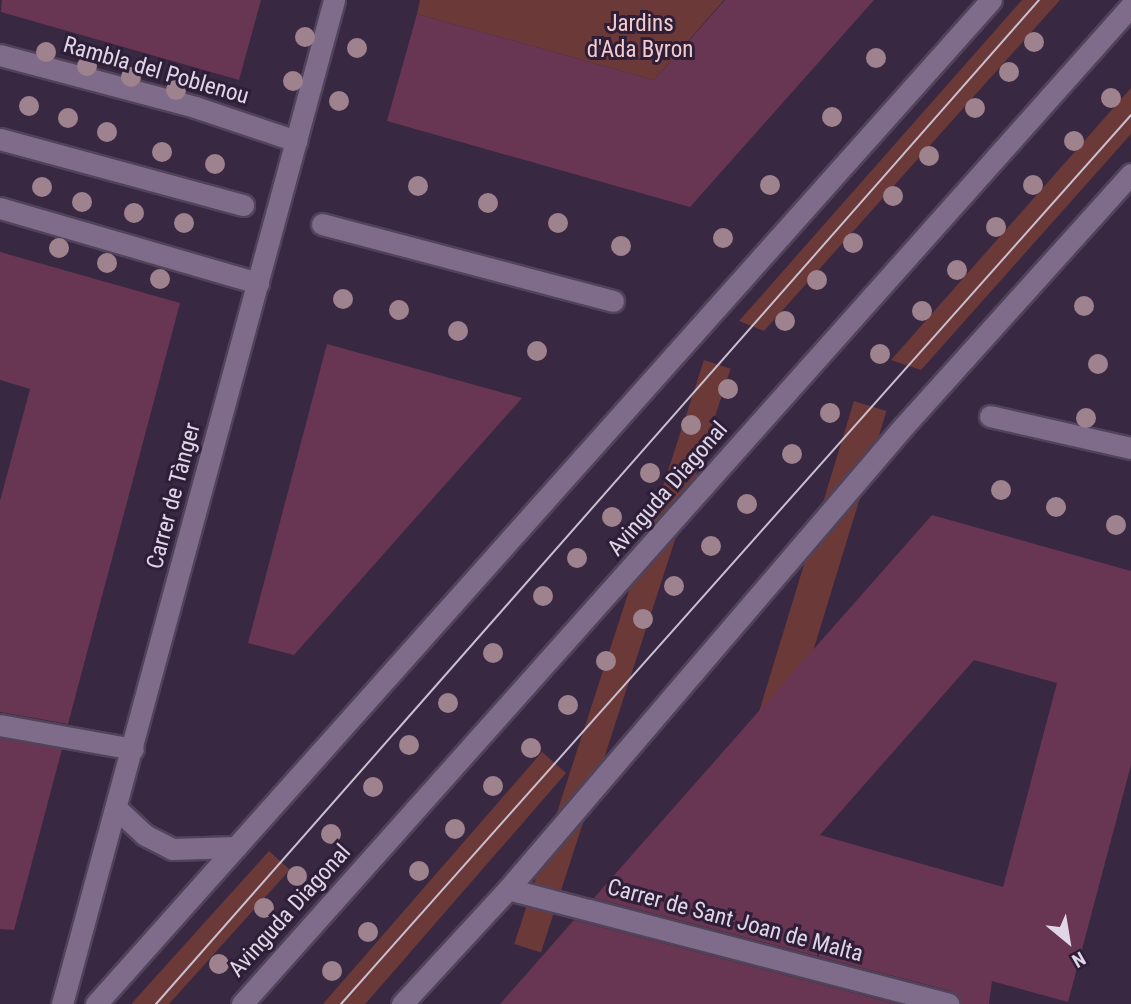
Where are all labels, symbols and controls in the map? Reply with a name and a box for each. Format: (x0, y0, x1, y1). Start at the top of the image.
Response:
park label: Jardins d'Ada Byron (587, 10, 693, 64)
street label: Rambla del Poblenou (60, 31, 252, 111)
street label: Avinguda Diagonal (602, 416, 734, 562)
street label: Carrer de Tànger (141, 420, 207, 572)
street label: Avinguda Diagonal (223, 839, 357, 983)
street label: Carrer de Sant Joan de Malta (604, 874, 866, 968)
north arrow (1033, 906, 1103, 976)
text: N (1068, 947, 1090, 972)

